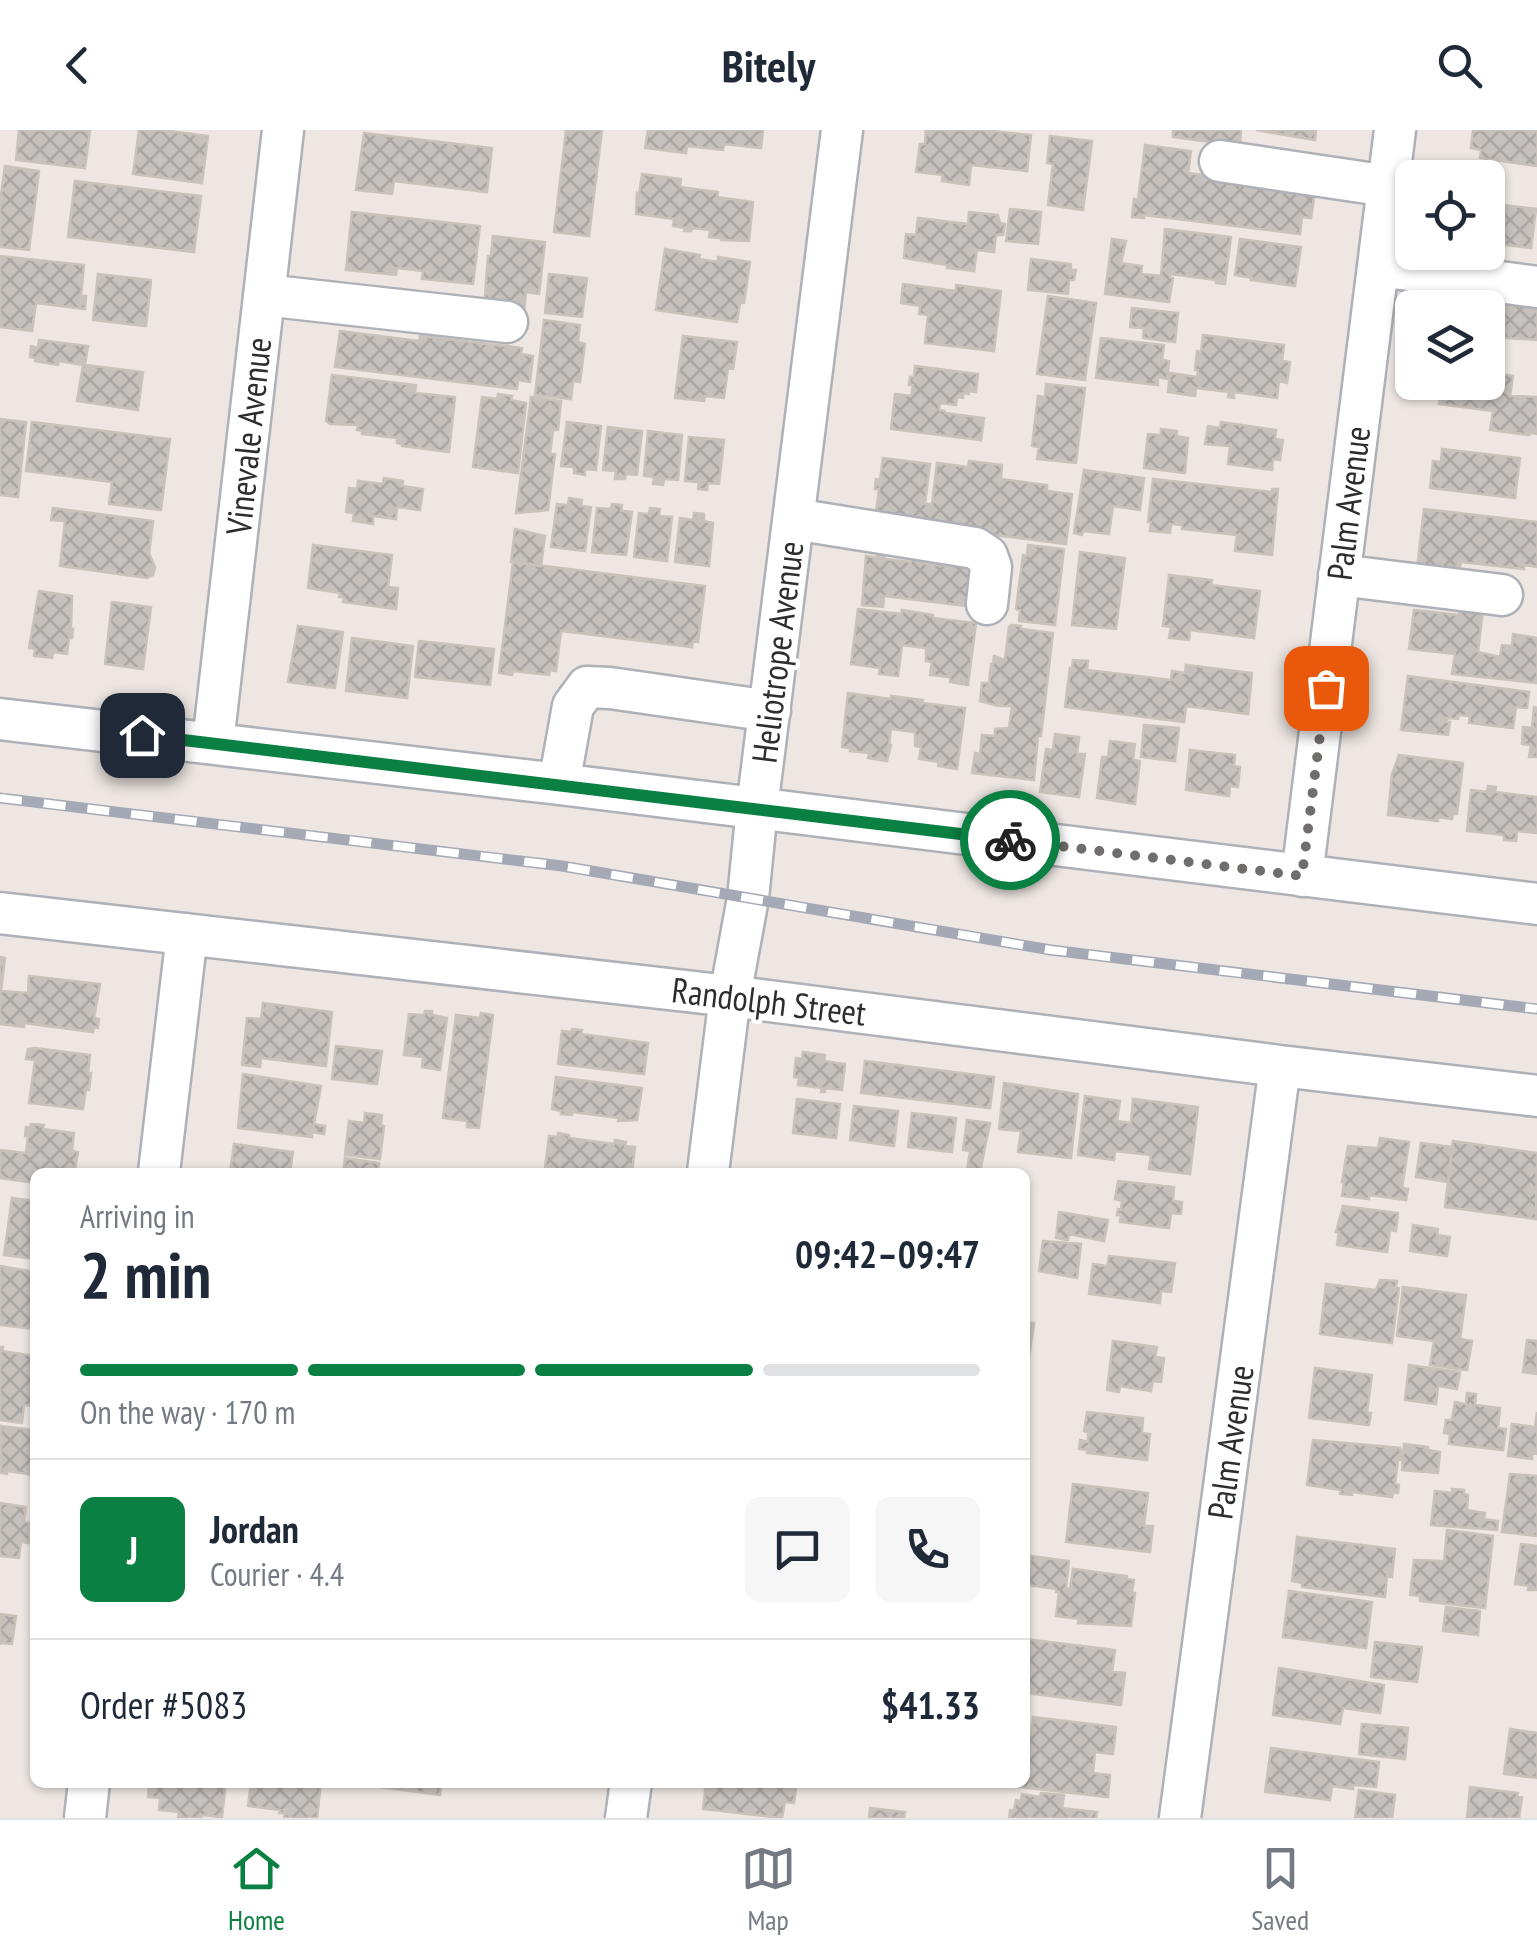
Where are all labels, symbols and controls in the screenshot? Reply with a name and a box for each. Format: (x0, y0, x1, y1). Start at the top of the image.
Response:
text: Bitely (722, 36, 815, 94)
icon: back (50, 38, 105, 93)
icon: search (1432, 38, 1487, 93)
map controls (1395, 160, 1505, 400)
button: locate (1395, 160, 1505, 270)
button: layers (1395, 290, 1505, 400)
street label: Vinevale Avenue (215, 335, 281, 538)
street label: Palm Avenue (1316, 423, 1380, 583)
street label: Heliotrope Avenue (741, 538, 813, 766)
pin (1284, 646, 1369, 731)
icon: bag (1299, 661, 1354, 716)
pin (100, 693, 185, 778)
icon: home (115, 708, 170, 763)
courier (960, 790, 1060, 890)
icon: bike (983, 813, 1038, 868)
street label: Randolph Street (669, 966, 869, 1036)
text: Arriving in (80, 1195, 195, 1237)
text: 09:42–09:47 (795, 1229, 980, 1278)
text: 2 min (80, 1232, 211, 1316)
street label: Palm Avenue (1196, 1362, 1264, 1522)
text: On the way · 170 m (80, 1391, 295, 1433)
button: chat (745, 1497, 850, 1602)
button: phone (875, 1497, 980, 1602)
text: Jordan (210, 1504, 299, 1553)
text: J (127, 1525, 138, 1574)
text: Courier · 4.4 (210, 1553, 344, 1595)
text: Order #5083 (80, 1680, 247, 1729)
text: $41.33 (881, 1680, 980, 1729)
tab: Home (228, 1841, 285, 1938)
tab: Map (741, 1841, 796, 1938)
tab: Saved (1251, 1841, 1309, 1938)

